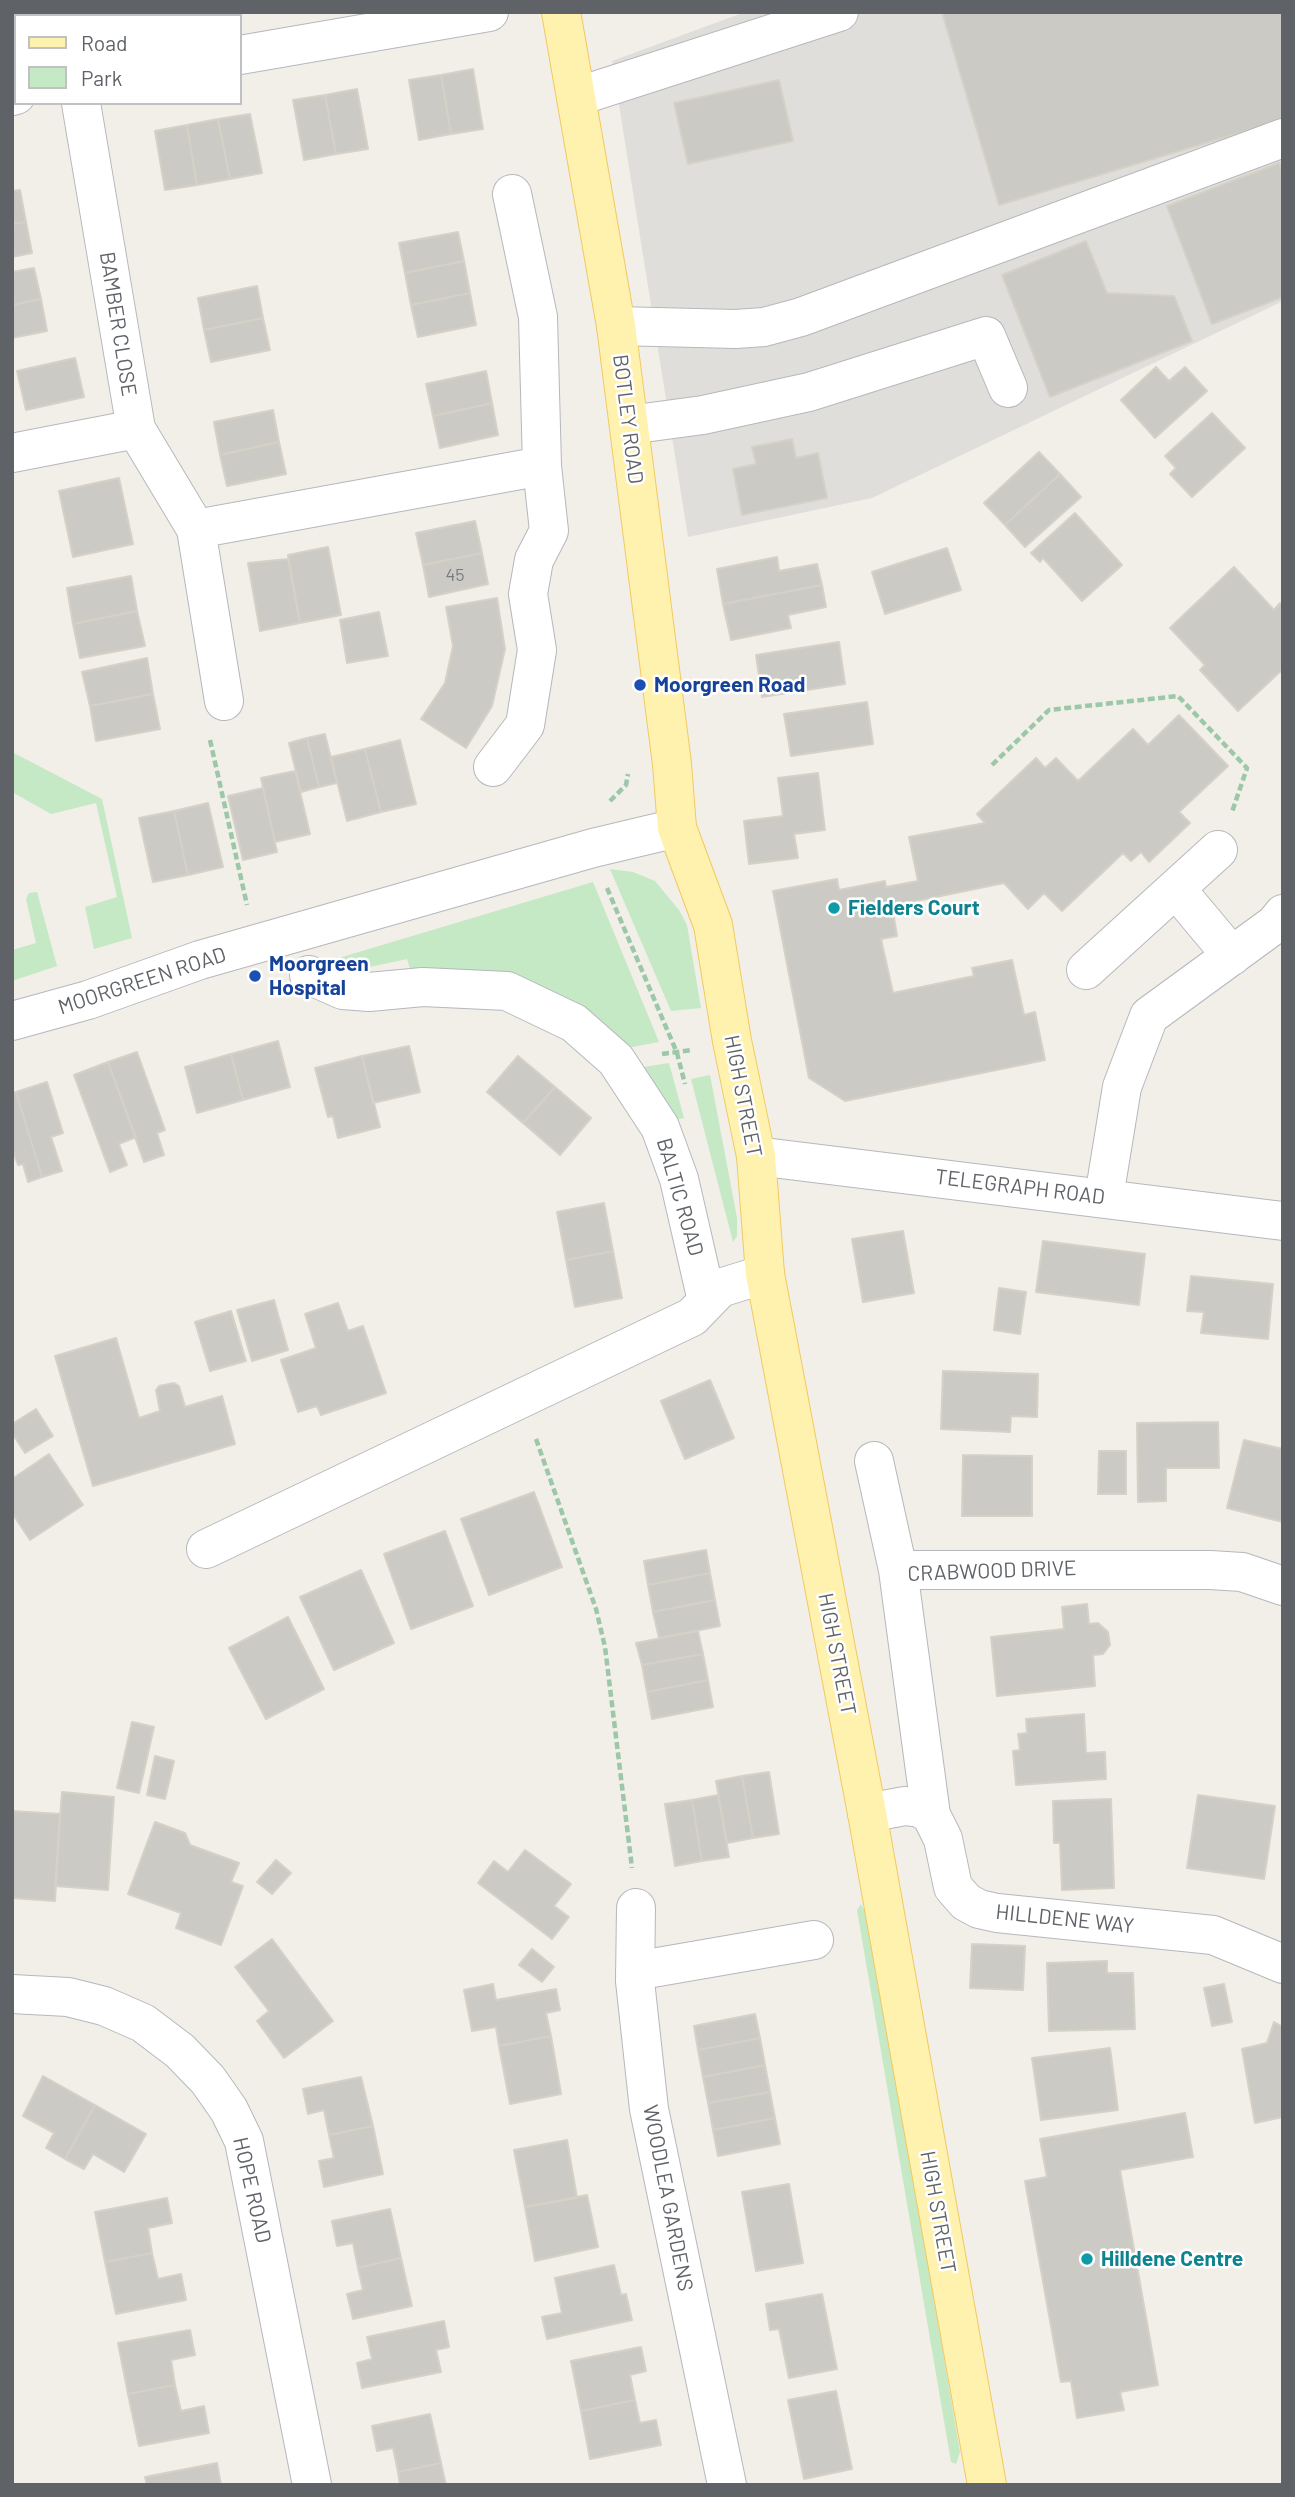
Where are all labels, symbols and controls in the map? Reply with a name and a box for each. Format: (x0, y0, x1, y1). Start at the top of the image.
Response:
legend (14, 14, 242, 105)
text: Road (81, 30, 127, 55)
text: Park (81, 65, 122, 90)
street label: BAMBER CLOSE (94, 250, 142, 398)
street label: BOTLEY ROAD (608, 353, 648, 485)
house number: 45 (445, 564, 465, 586)
place label: Moorgreen Road (654, 672, 805, 698)
marker: Moorgreen Road (632, 677, 648, 693)
place label: Fielders Court (848, 895, 980, 921)
marker: Fielders Court (826, 900, 842, 916)
street label: MOORGREEN ROAD (55, 942, 229, 1020)
place label: Moorgreen Hospital (269, 951, 369, 1001)
marker: Moorgreen Hospital (247, 968, 263, 984)
street label: HIGH STREET (719, 1033, 767, 1159)
street label: BALTIC ROAD (651, 1135, 709, 1259)
street label: TELEGRAPH ROAD (934, 1164, 1106, 1210)
street label: CRABWOOD DRIVE (907, 1555, 1077, 1587)
street label: HIGH STREET (813, 1591, 861, 1717)
street label: HILLDENE WAY (994, 1899, 1136, 1939)
street label: WOODLEA GARDENS (638, 2103, 698, 2293)
street label: HOPE ROAD (228, 2135, 276, 2245)
street label: HIGH STREET (915, 2149, 961, 2275)
place label: Hilldene Centre (1101, 2246, 1243, 2272)
marker: Hilldene Centre (1079, 2251, 1095, 2267)

